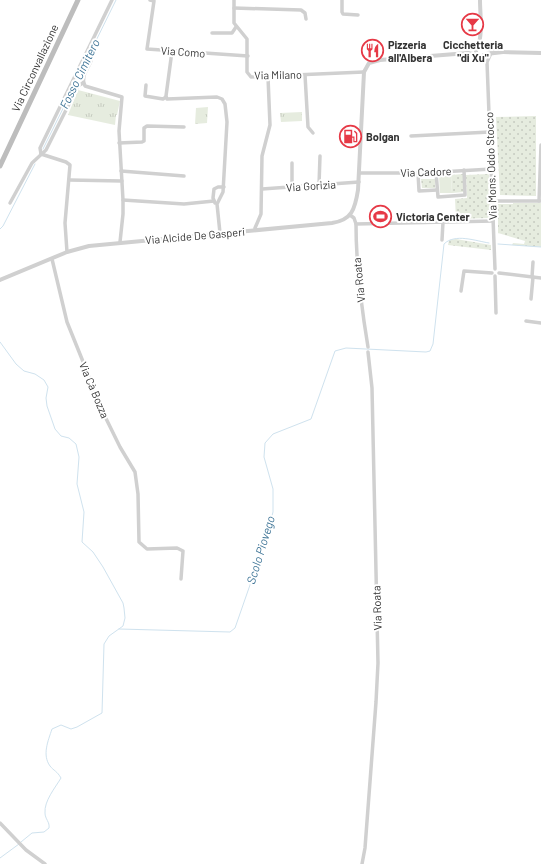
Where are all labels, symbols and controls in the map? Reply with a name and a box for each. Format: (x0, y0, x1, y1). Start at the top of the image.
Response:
bar icon: Cicchetteria "di Xu" (460, 12, 486, 38)
street label: Via Circonvallazione (9, 22, 61, 114)
water label: Fosso Cimitero (56, 37, 102, 111)
restaurant icon: Pizzeria all'Albera (360, 38, 386, 64)
place label: Pizzeria all'Albera (388, 38, 432, 64)
place label: Cicchetteria "di Xu" (443, 38, 503, 64)
street label: Via Como (160, 43, 206, 60)
street label: Via Milano (254, 68, 302, 81)
street label: Via Mons. Oddo Stocco (482, 112, 499, 220)
fuel station icon: Bolgan (338, 124, 364, 150)
place label: Bolgan (366, 130, 400, 143)
street label: Via Cadore (400, 164, 452, 179)
street label: Via Gorizia (286, 177, 336, 194)
sports icon: Victoria Center (368, 204, 394, 230)
place label: Victoria Center (396, 210, 471, 223)
street label: Via Alcide De Gasperi (145, 225, 246, 246)
street label: Via Roata (350, 257, 367, 303)
street label: Via Cà Bozza (77, 360, 112, 420)
water label: Scolo Piovego (243, 514, 277, 586)
street label: Via Roata (369, 585, 384, 631)

